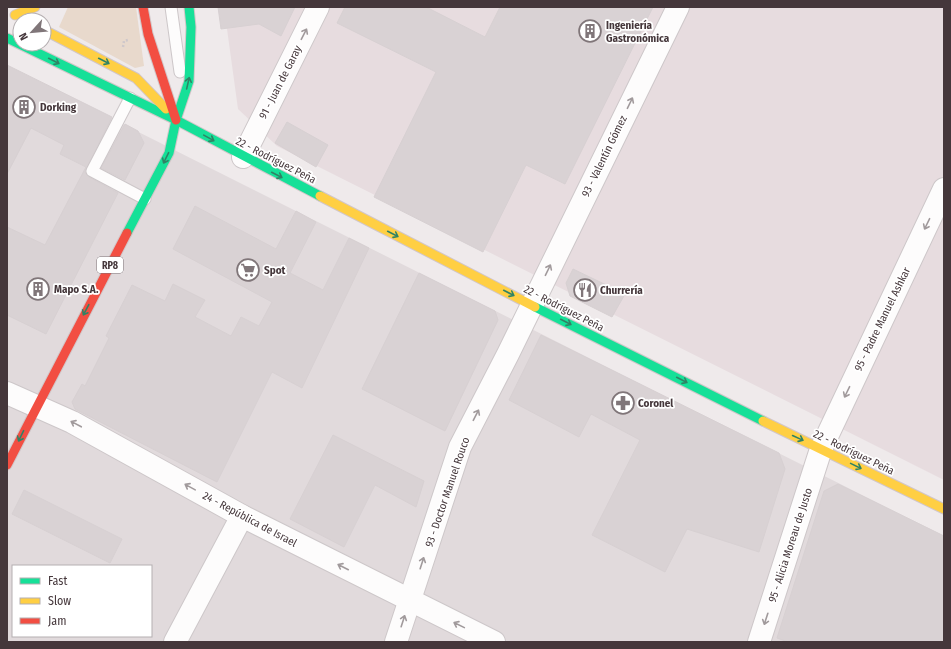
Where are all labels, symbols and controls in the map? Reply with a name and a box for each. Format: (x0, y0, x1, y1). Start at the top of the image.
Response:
north arrow (12, 12, 52, 52)
building icon: Ingeniería Gastronómica (577, 18, 603, 44)
place label: Ingeniería Gastronómica (606, 19, 670, 45)
one-way arrow (301, 29, 308, 41)
text: N (16, 30, 31, 42)
street label: 91 - Juan de Garay (256, 43, 305, 121)
one-way arrow (48, 58, 60, 65)
one-way arrow (97, 58, 109, 65)
one-way arrow (184, 77, 192, 90)
building icon: Dorking (11, 94, 37, 120)
one-way arrow (627, 97, 634, 109)
place label: Dorking (40, 101, 77, 114)
street label: 93 - Valentín Gómez (579, 113, 630, 199)
one-way arrow (203, 135, 215, 143)
street label: 22 - Rodríguez Peña (234, 135, 318, 186)
one-way arrow (162, 151, 169, 163)
one-way arrow (271, 171, 283, 179)
one-way arrow (923, 218, 930, 230)
one-way arrow (387, 231, 399, 238)
road number: RP8 (97, 257, 123, 273)
supermarket icon: Spot (235, 257, 261, 283)
place label: Spot (264, 264, 286, 277)
one-way arrow (545, 264, 552, 276)
street label: 95 - Padre Manuel Ashkar (852, 265, 913, 373)
building icon: Mapo S.A. (25, 276, 51, 302)
restaurant icon: Churrería (572, 277, 598, 303)
place label: Mapo S.A. (54, 283, 99, 296)
street label: 22 - Rodríguez Peña (522, 283, 606, 334)
place label: Churrería (600, 284, 643, 297)
one-way arrow (502, 290, 514, 297)
one-way arrow (82, 304, 90, 316)
one-way arrow (559, 319, 571, 326)
one-way arrow (676, 377, 688, 385)
one-way arrow (843, 386, 850, 398)
pharmacy icon: Coronel (610, 390, 636, 416)
place label: Coronel (638, 397, 674, 410)
one-way arrow (473, 410, 481, 422)
one-way arrow (71, 420, 83, 427)
street label: 22 - Rodríguez Peña (811, 427, 896, 478)
one-way arrow (17, 429, 25, 441)
street label: 93 - Doctor Manuel Rouco (423, 435, 472, 549)
one-way arrow (792, 435, 804, 443)
one-way arrow (850, 463, 862, 470)
one-way arrow (184, 483, 196, 491)
street label: 95 - Alicia Moreau de Justo (766, 486, 815, 604)
street label: 24 - República de Israel (200, 489, 299, 550)
one-way arrow (419, 557, 426, 570)
one-way arrow (337, 562, 349, 570)
legend (12, 565, 152, 637)
text: Fast (48, 574, 67, 588)
text: Slow (48, 594, 71, 608)
one-way arrow (762, 613, 769, 626)
text: Jam (48, 614, 66, 628)
one-way arrow (400, 615, 407, 628)
one-way arrow (453, 621, 465, 628)

